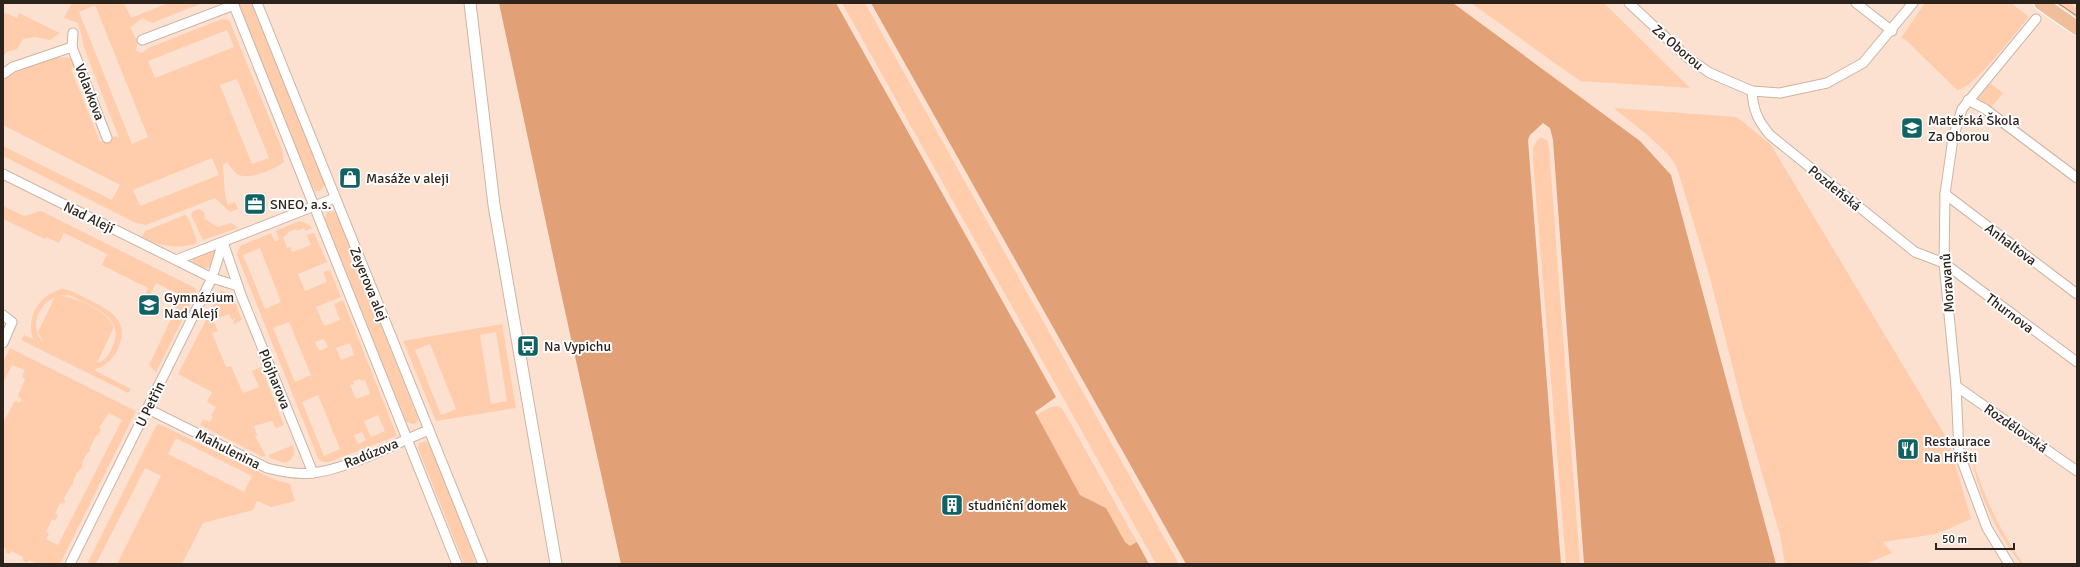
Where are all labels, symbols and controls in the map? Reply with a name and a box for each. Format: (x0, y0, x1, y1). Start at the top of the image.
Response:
street label: Za Oborou (1649, 21, 1707, 74)
street label: Volavkova (71, 61, 108, 123)
place label: Mateřská Škola Za Oborou (1928, 112, 2020, 145)
school or university icon: Mateřská Škola Za Oborou (1899, 115, 1925, 141)
street label: Pozdeňská (1805, 162, 1865, 215)
shop icon: Masáže v aleji (337, 165, 363, 191)
place label: Masáže v aleji (366, 170, 449, 187)
office icon: SNEO, a.s. (242, 191, 268, 217)
place label: SNEO, a.s. (270, 196, 331, 213)
street label: Nad Alejí (61, 198, 117, 237)
street label: Anhaltova (1982, 220, 2040, 269)
street label: Zeyerova alej (346, 245, 391, 324)
street label: Moravanů (1937, 253, 1958, 313)
place label: Gymnázium Nad Alejí (164, 289, 234, 322)
street label: Thurnova (1982, 290, 2037, 337)
school or university icon: Gymnázium Nad Alejí (136, 292, 162, 318)
bus stop icon: Na Vypichu (515, 333, 541, 359)
place label: Na Vypichu (544, 338, 611, 355)
street label: Plojharova (255, 347, 294, 412)
street label: U Petřin (132, 379, 169, 430)
street label: Rozdělovská (1981, 400, 2051, 456)
street label: Mahulenina (192, 426, 263, 473)
place label: Restaurace Na Hřišti (1924, 433, 1991, 466)
street label: Radúzova (342, 435, 401, 472)
restaurant icon: Restaurace Na Hřišti (1895, 436, 1921, 462)
building icon: studniční domek (939, 492, 965, 518)
place label: studniční domek (968, 497, 1067, 514)
scale bar (1936, 525, 2014, 551)
text: 50 m (1942, 532, 1967, 547)

